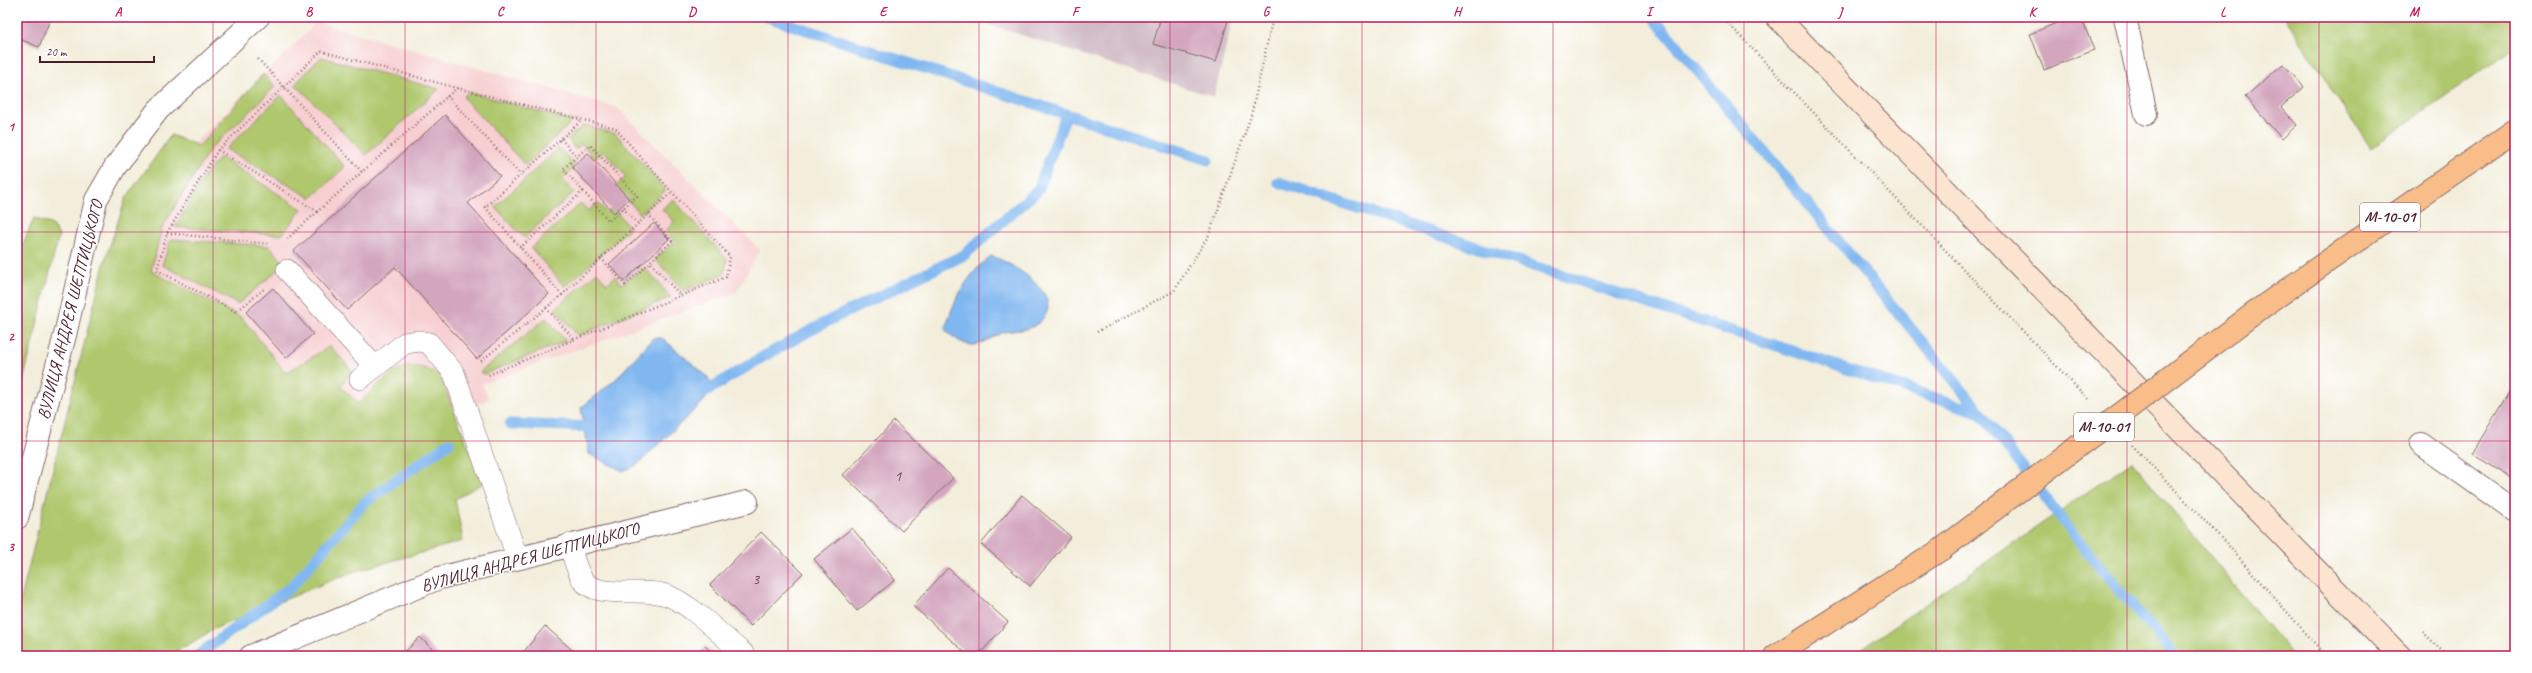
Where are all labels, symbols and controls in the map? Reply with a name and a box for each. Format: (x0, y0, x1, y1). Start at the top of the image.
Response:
text: A (115, 4, 123, 20)
text: B (306, 4, 314, 20)
text: C (497, 4, 505, 20)
text: D (688, 4, 697, 20)
text: E (880, 4, 889, 20)
text: F (1072, 4, 1081, 20)
text: G (1263, 4, 1271, 20)
text: H (1453, 4, 1463, 20)
text: I (1646, 4, 1655, 20)
text: J (1837, 4, 1844, 20)
text: K (2029, 4, 2039, 20)
text: L (2220, 4, 2227, 20)
text: M (2409, 4, 2420, 20)
scale bar (40, 38, 154, 64)
text: 20 m (46, 44, 68, 60)
text: 1 (8, 119, 16, 135)
street label: ВУЛИЦЯ АНДРЕЯ ШЕПТИЦЬКОГО (33, 196, 108, 422)
road number: М-10-01 (2360, 203, 2420, 231)
text: 2 (8, 329, 15, 345)
road number: М-10-01 (2074, 413, 2134, 441)
house number: 1 (895, 467, 903, 486)
street label: ВУЛИЦЯ АНДРЕЯ ШЕПТИЦЬКОГО (419, 517, 644, 596)
text: 3 (8, 539, 15, 555)
house number: 3 (753, 570, 761, 589)

